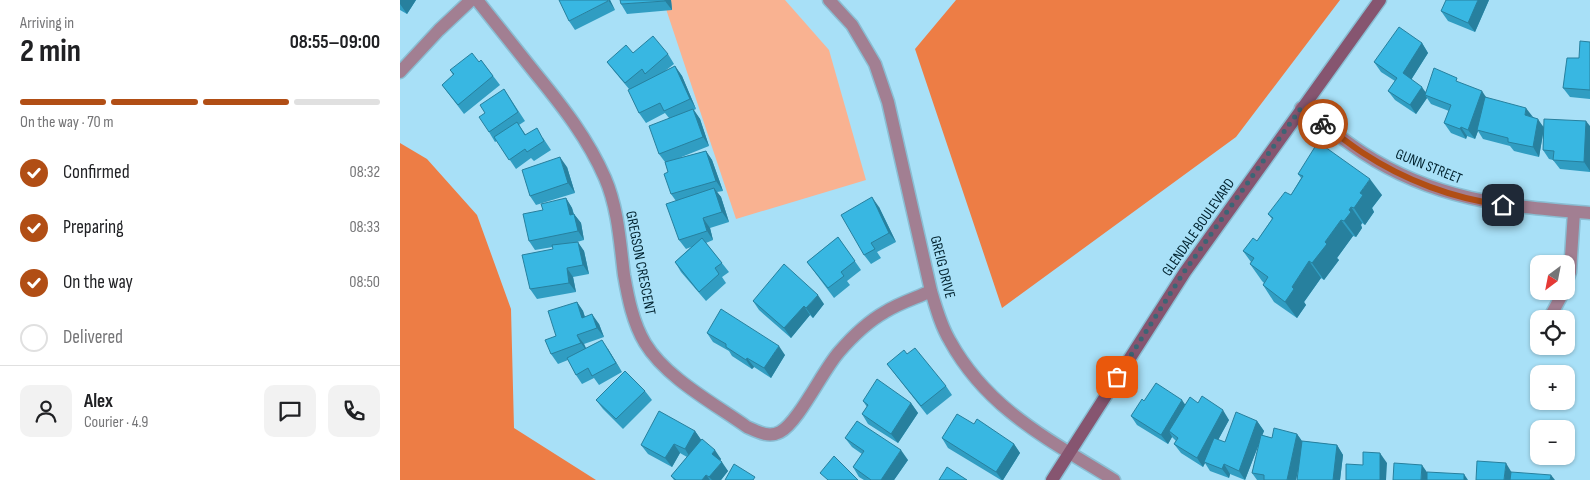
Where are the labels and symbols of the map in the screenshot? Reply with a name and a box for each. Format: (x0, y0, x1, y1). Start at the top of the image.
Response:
courier (1298, 99, 1348, 149)
street label: GUNN STREET (1393, 144, 1465, 188)
street label: GLENDALE BOULEVARD (1158, 175, 1239, 280)
pin (1482, 184, 1524, 226)
street label: GREGSON CRESCENT (621, 209, 660, 317)
street label: GREIG DRIVE (926, 234, 959, 300)
north arrow (1530, 255, 1575, 300)
pin (1096, 356, 1138, 398)

